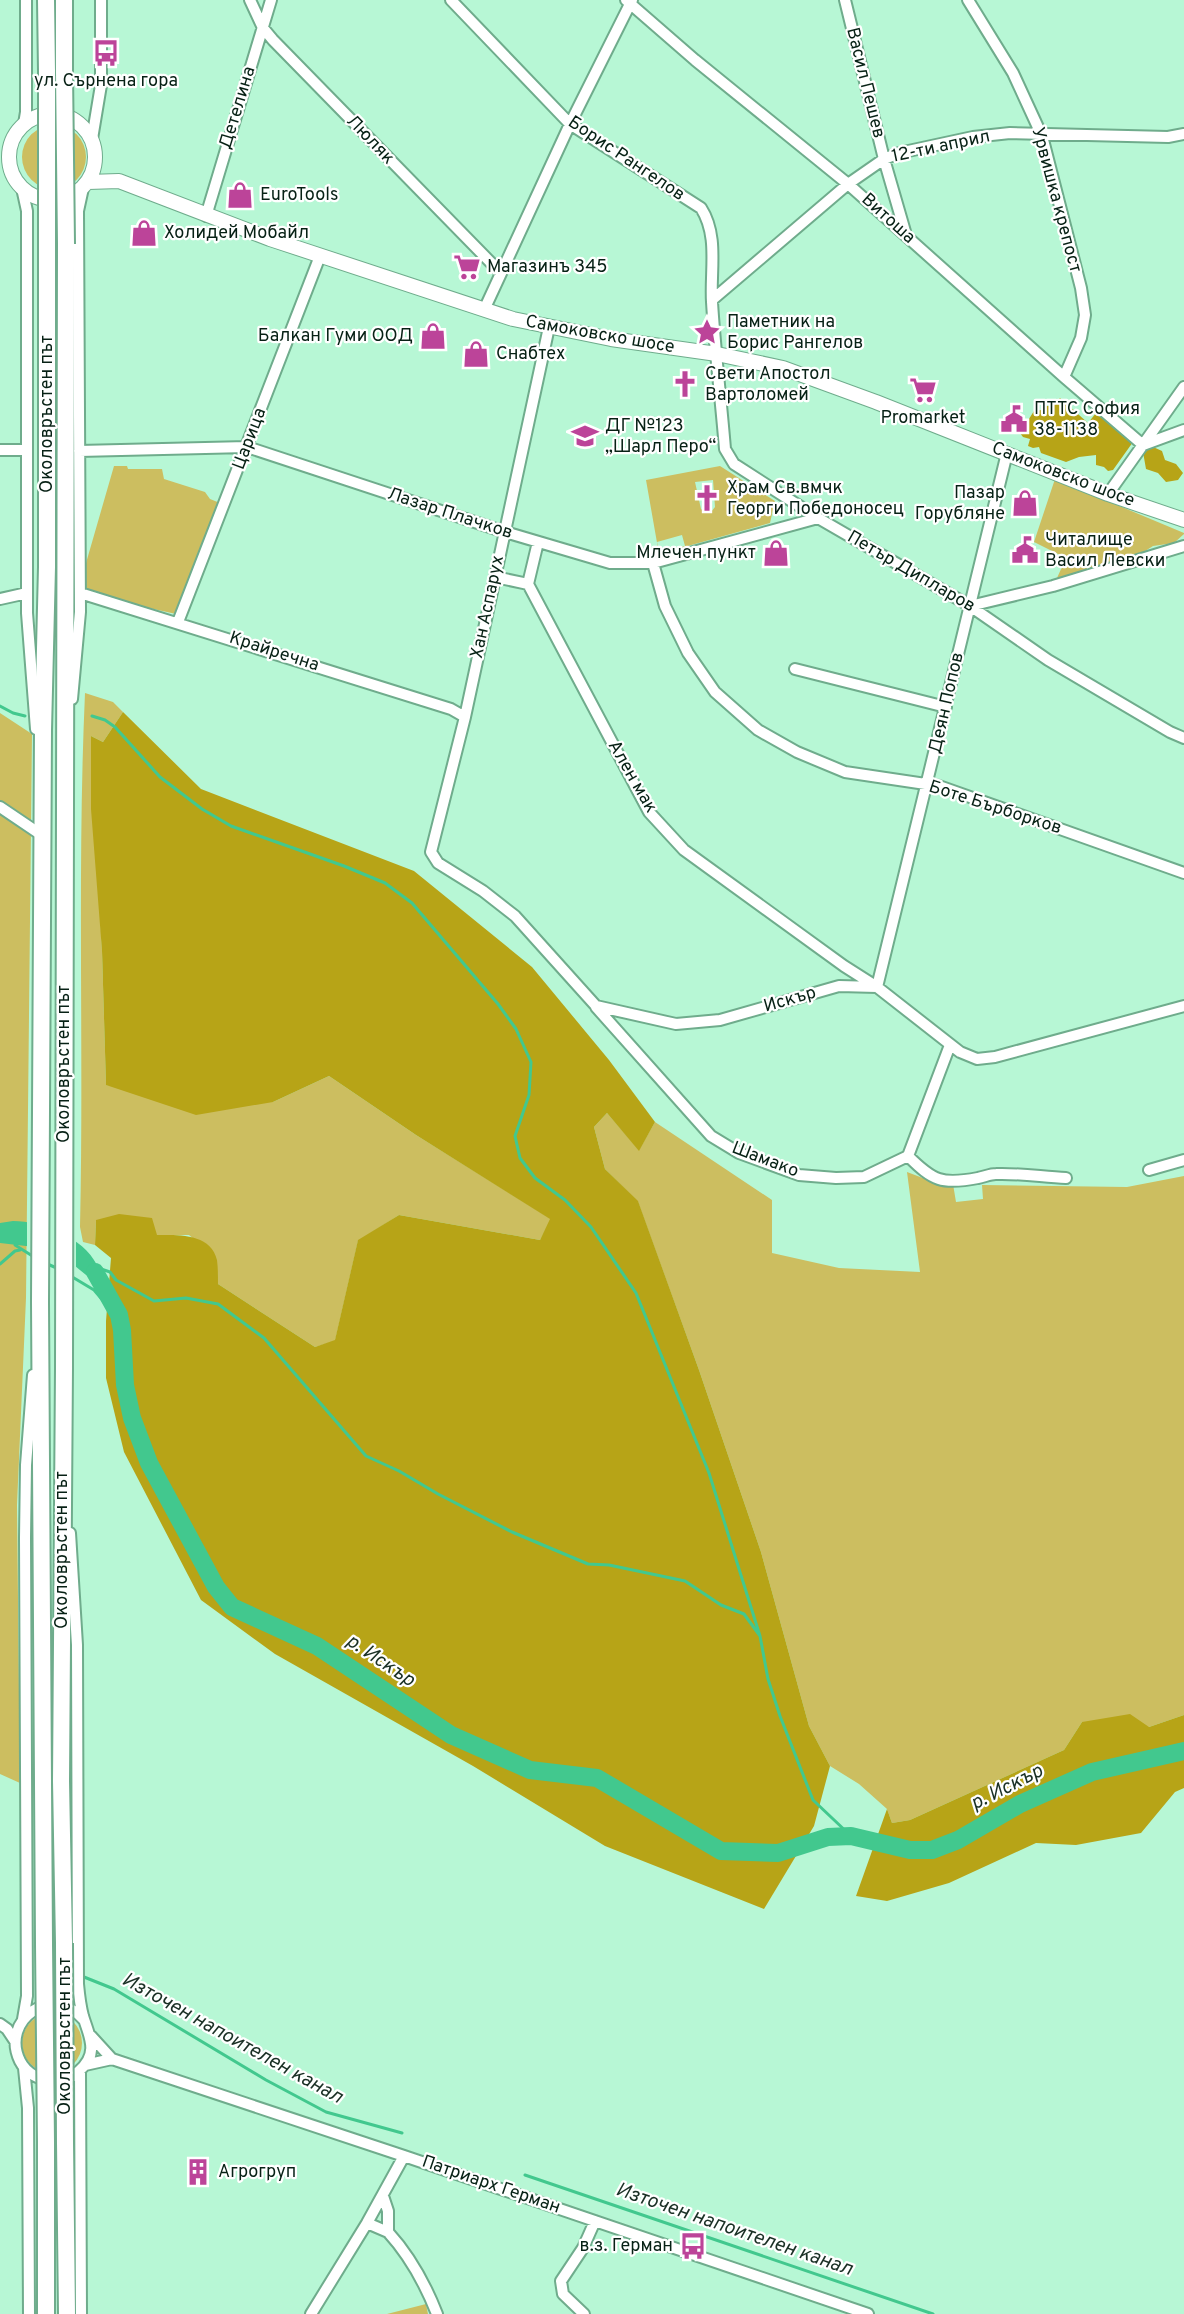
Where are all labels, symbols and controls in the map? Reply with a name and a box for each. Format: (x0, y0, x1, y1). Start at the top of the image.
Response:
street label: Васил Пешев (840, 25, 890, 141)
bus stop icon: ул. Сърнена гора (91, 38, 121, 68)
street label: Детелина (215, 64, 261, 152)
place label: ул. Сърнена гора (34, 70, 178, 93)
street label: Люляк (341, 110, 399, 170)
street label: Борис Рангелов (563, 111, 689, 207)
street label: 12-ти април (890, 125, 992, 169)
street label: Урвишка крепост (1026, 125, 1086, 275)
shop icon: EuroTools (225, 180, 255, 210)
place label: EuroTools (260, 184, 338, 207)
street label: Витоша (856, 189, 920, 249)
shop icon: Холидей Мобайл (129, 218, 159, 248)
place label: Холидей Мобайл (164, 222, 309, 245)
supermarket icon: Магазинъ 345 (452, 252, 482, 282)
place label: Магазинъ 345 (487, 256, 608, 279)
street label: Самоковско шосе (524, 311, 676, 359)
place label: Паметник на Борис Рангелов (727, 311, 863, 355)
place icon: Паметник на Борис Рангелов (692, 317, 722, 347)
shop icon: Балкан Гуми ООД (418, 321, 448, 351)
place label: Балкан Гуми ООД (258, 325, 413, 348)
street label: Околовръстен път (36, 335, 59, 493)
shop icon: Снабтех (461, 339, 491, 369)
place label: Снабтех (496, 343, 565, 366)
place label: Свети Апостол Вартоломей (705, 363, 831, 407)
church icon: Свети Апостол Вартоломей (670, 369, 700, 399)
supermarket icon: Promarket (908, 375, 938, 405)
place label: ПТТС София 38-1138 (1034, 398, 1140, 442)
public building icon: ПТТС София 38-1138 (999, 404, 1029, 434)
street label: Царица (228, 405, 272, 473)
place label: Promarket (880, 407, 966, 430)
place label: ДГ №123 „Шарл Перо“ (605, 415, 717, 459)
school or university icon: ДГ №123 „Шарл Перо“ (570, 421, 600, 451)
street label: Самоковско шосе (988, 437, 1138, 513)
place label: Храм Св.вмчк Георги Победоносец (727, 477, 904, 521)
place label: Пазар Горубляне (915, 482, 1005, 526)
street label: Лазар Плачков (384, 483, 516, 545)
church icon: Храм Св.вмчк Георги Победоносец (692, 483, 722, 513)
shop icon: Пазар Горубляне (1010, 488, 1040, 518)
street label: Петър Дипларов (843, 526, 979, 618)
place label: Читалище Васил Левски (1045, 529, 1165, 573)
public building icon: Читалище Васил Левски (1010, 535, 1040, 565)
shop icon: Млечен пункт (761, 538, 791, 568)
place label: Млечен пункт (636, 542, 756, 565)
street label: Хан Аспарух (466, 553, 510, 661)
street label: Крайречна (226, 627, 322, 677)
street label: Деян Попов (924, 650, 970, 756)
street label: Ален мак (602, 737, 662, 817)
street label: Боте Бърборков (926, 776, 1064, 840)
street label: Искър (761, 982, 819, 1018)
street label: Околовръстен път (53, 985, 76, 1143)
street label: Шамако (728, 1137, 802, 1183)
street label: Околовръстен път (51, 1471, 74, 1629)
water label: р. Искър (340, 1628, 420, 1694)
water label: р. Искър (966, 1759, 1048, 1817)
street label: Околовръстен път (54, 1957, 77, 2115)
water label: Източен напоителен канал (117, 1967, 347, 2111)
street label: Патриарх Герман (419, 2151, 563, 2219)
building icon: Агрогруп (183, 2157, 213, 2187)
place label: Агрогруп (218, 2161, 296, 2184)
water label: Източен напоителен канал (612, 2177, 856, 2283)
bus stop icon: в.з. Герман (678, 2231, 708, 2261)
place label: в.з. Герман (580, 2235, 673, 2258)

